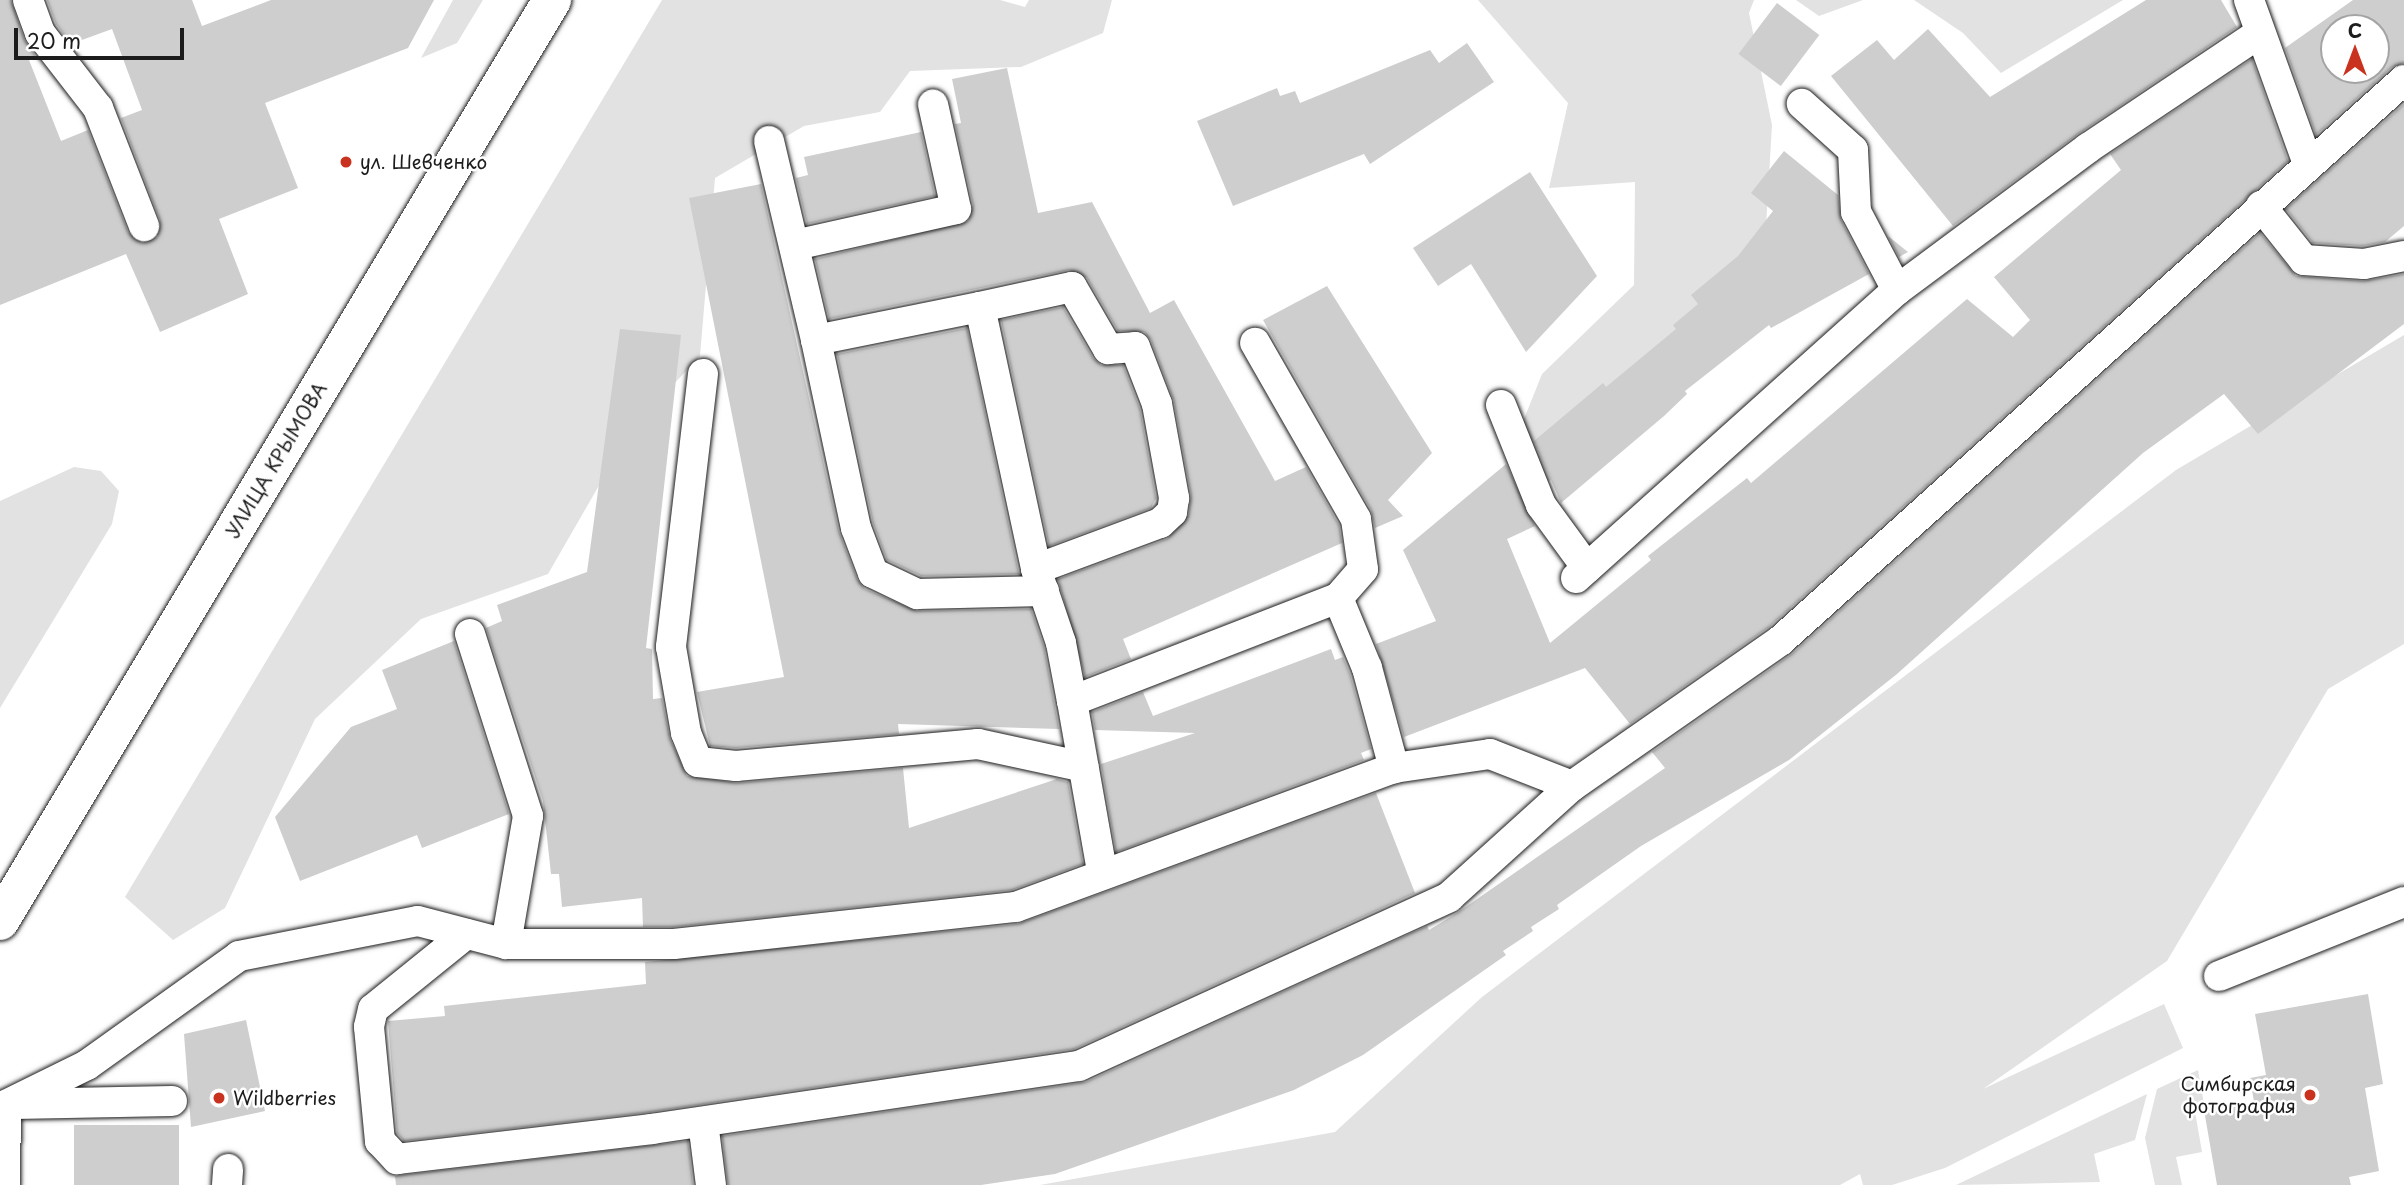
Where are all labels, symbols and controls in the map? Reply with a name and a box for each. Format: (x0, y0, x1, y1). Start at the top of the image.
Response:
scale bar (18, 14, 187, 58)
north arrow (2320, 14, 2390, 84)
text: С (2348, 16, 2362, 44)
text: 20 m (27, 24, 81, 56)
place label: ул. Шевченко (360, 151, 487, 173)
marker: ул. Шевченко (338, 154, 354, 170)
street label: УЛИЦА КРЫМОВА (221, 378, 331, 542)
place label: Симбирская фотография (2181, 1073, 2296, 1117)
place label: Wildberries (233, 1087, 336, 1109)
marker: Симбирская фотография (2302, 1087, 2318, 1103)
marker: Wildberries (211, 1090, 227, 1106)

